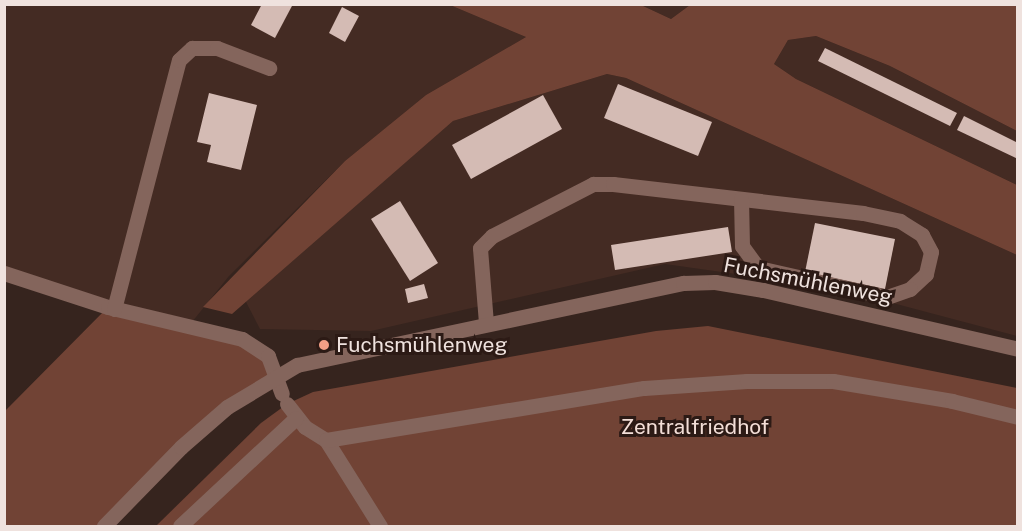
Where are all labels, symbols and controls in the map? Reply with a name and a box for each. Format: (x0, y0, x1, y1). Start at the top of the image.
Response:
street label: Fuchsmühlenweg (721, 252, 895, 310)
place label: Fuchsmühlenweg (336, 332, 508, 358)
marker: Fuchsmühlenweg (317, 338, 331, 352)
park label: Zentralfriedhof (621, 414, 769, 440)

